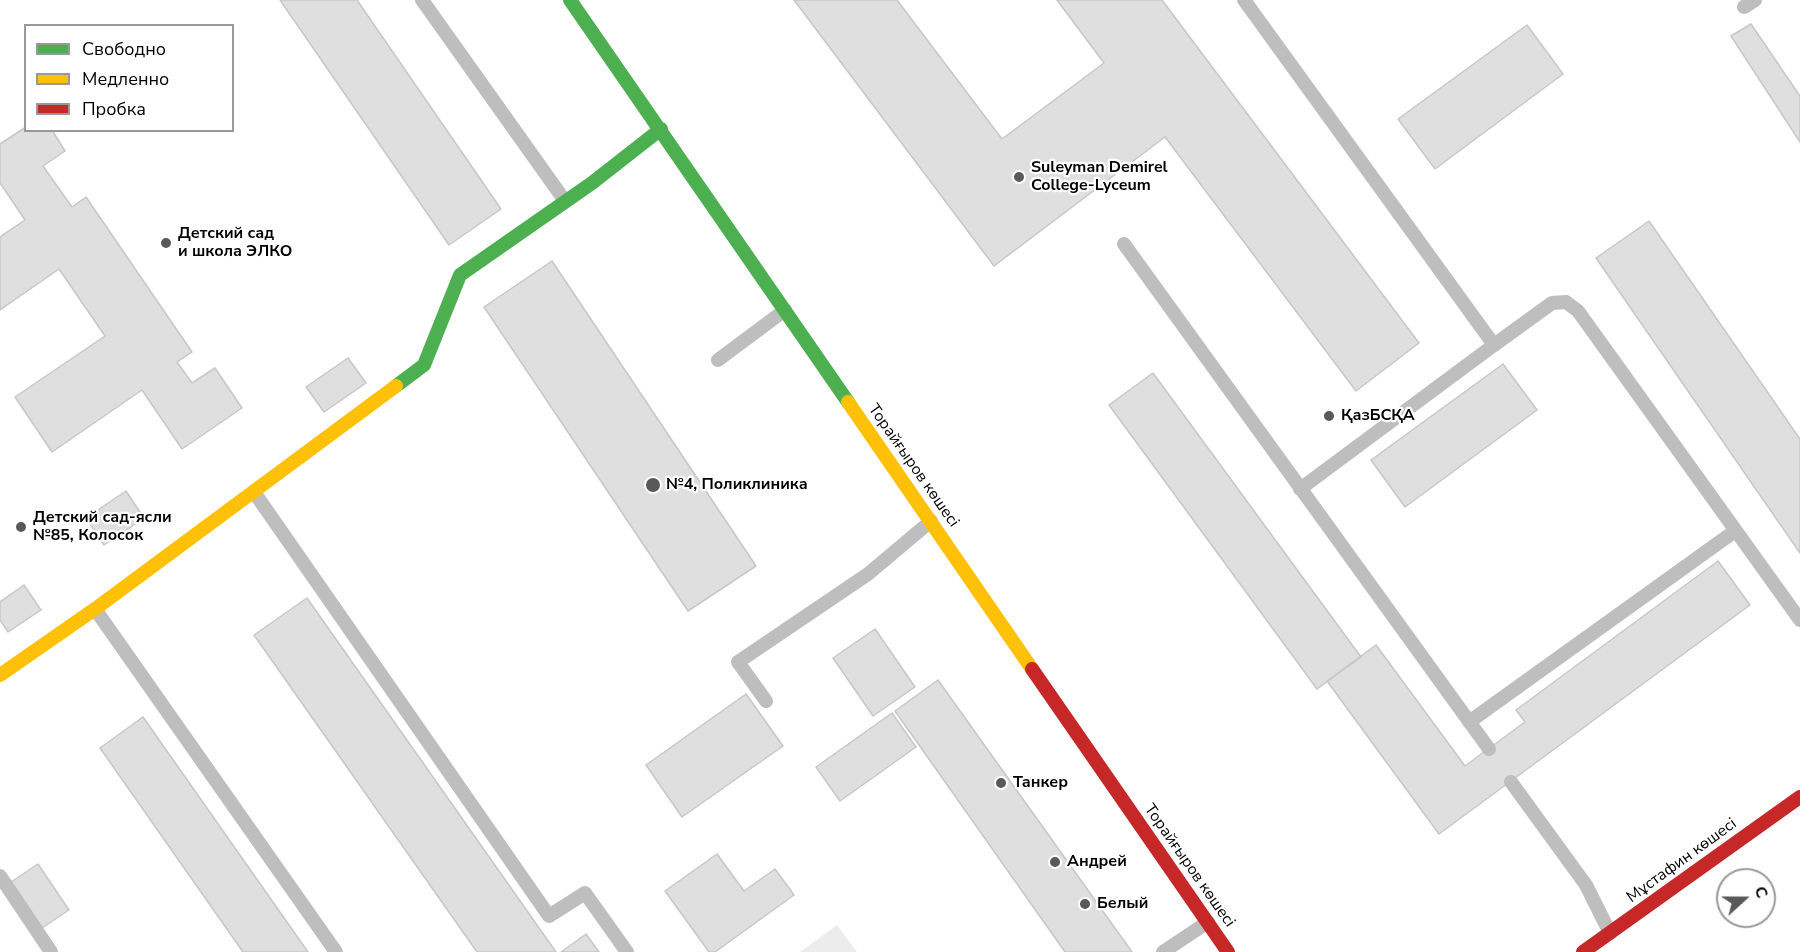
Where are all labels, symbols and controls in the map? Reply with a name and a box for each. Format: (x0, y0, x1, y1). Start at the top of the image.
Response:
legend (24, 24, 234, 132)
text: Свободно (82, 37, 166, 61)
text: Медленно (82, 67, 169, 91)
text: Пробка (82, 97, 146, 121)
place label: Suleyman Demirel College-Lyceum (1031, 158, 1168, 196)
marker: Suleyman Demirel College-Lyceum (1012, 170, 1026, 184)
place label: Детский сад и школа ЭЛКО (178, 224, 292, 262)
marker: Детский сад и школа ЭЛКО (159, 236, 173, 250)
street label: Торайғыров көшесі (863, 401, 963, 531)
place label: ҚазБСҚА (1341, 406, 1415, 426)
marker: ҚазБСҚА (1322, 409, 1336, 423)
place label: №4, Поликлиника (666, 475, 808, 495)
marker: №4, Поликлиника (644, 476, 662, 494)
place label: Детский сад-ясли №85, Колосок (33, 508, 172, 546)
marker: Детский сад-ясли №85, Колосок (14, 520, 28, 534)
place label: Танкер (1013, 773, 1068, 793)
marker: Танкер (994, 776, 1008, 790)
street label: Торайғыров көшесі (1139, 801, 1239, 931)
street label: Мұстафин көшесі (1623, 815, 1741, 907)
place label: Андрей (1067, 852, 1127, 872)
marker: Андрей (1048, 855, 1062, 869)
north arrow (1716, 868, 1776, 928)
text: С (1749, 883, 1773, 901)
place label: Белый (1097, 894, 1148, 914)
marker: Белый (1078, 897, 1092, 911)

